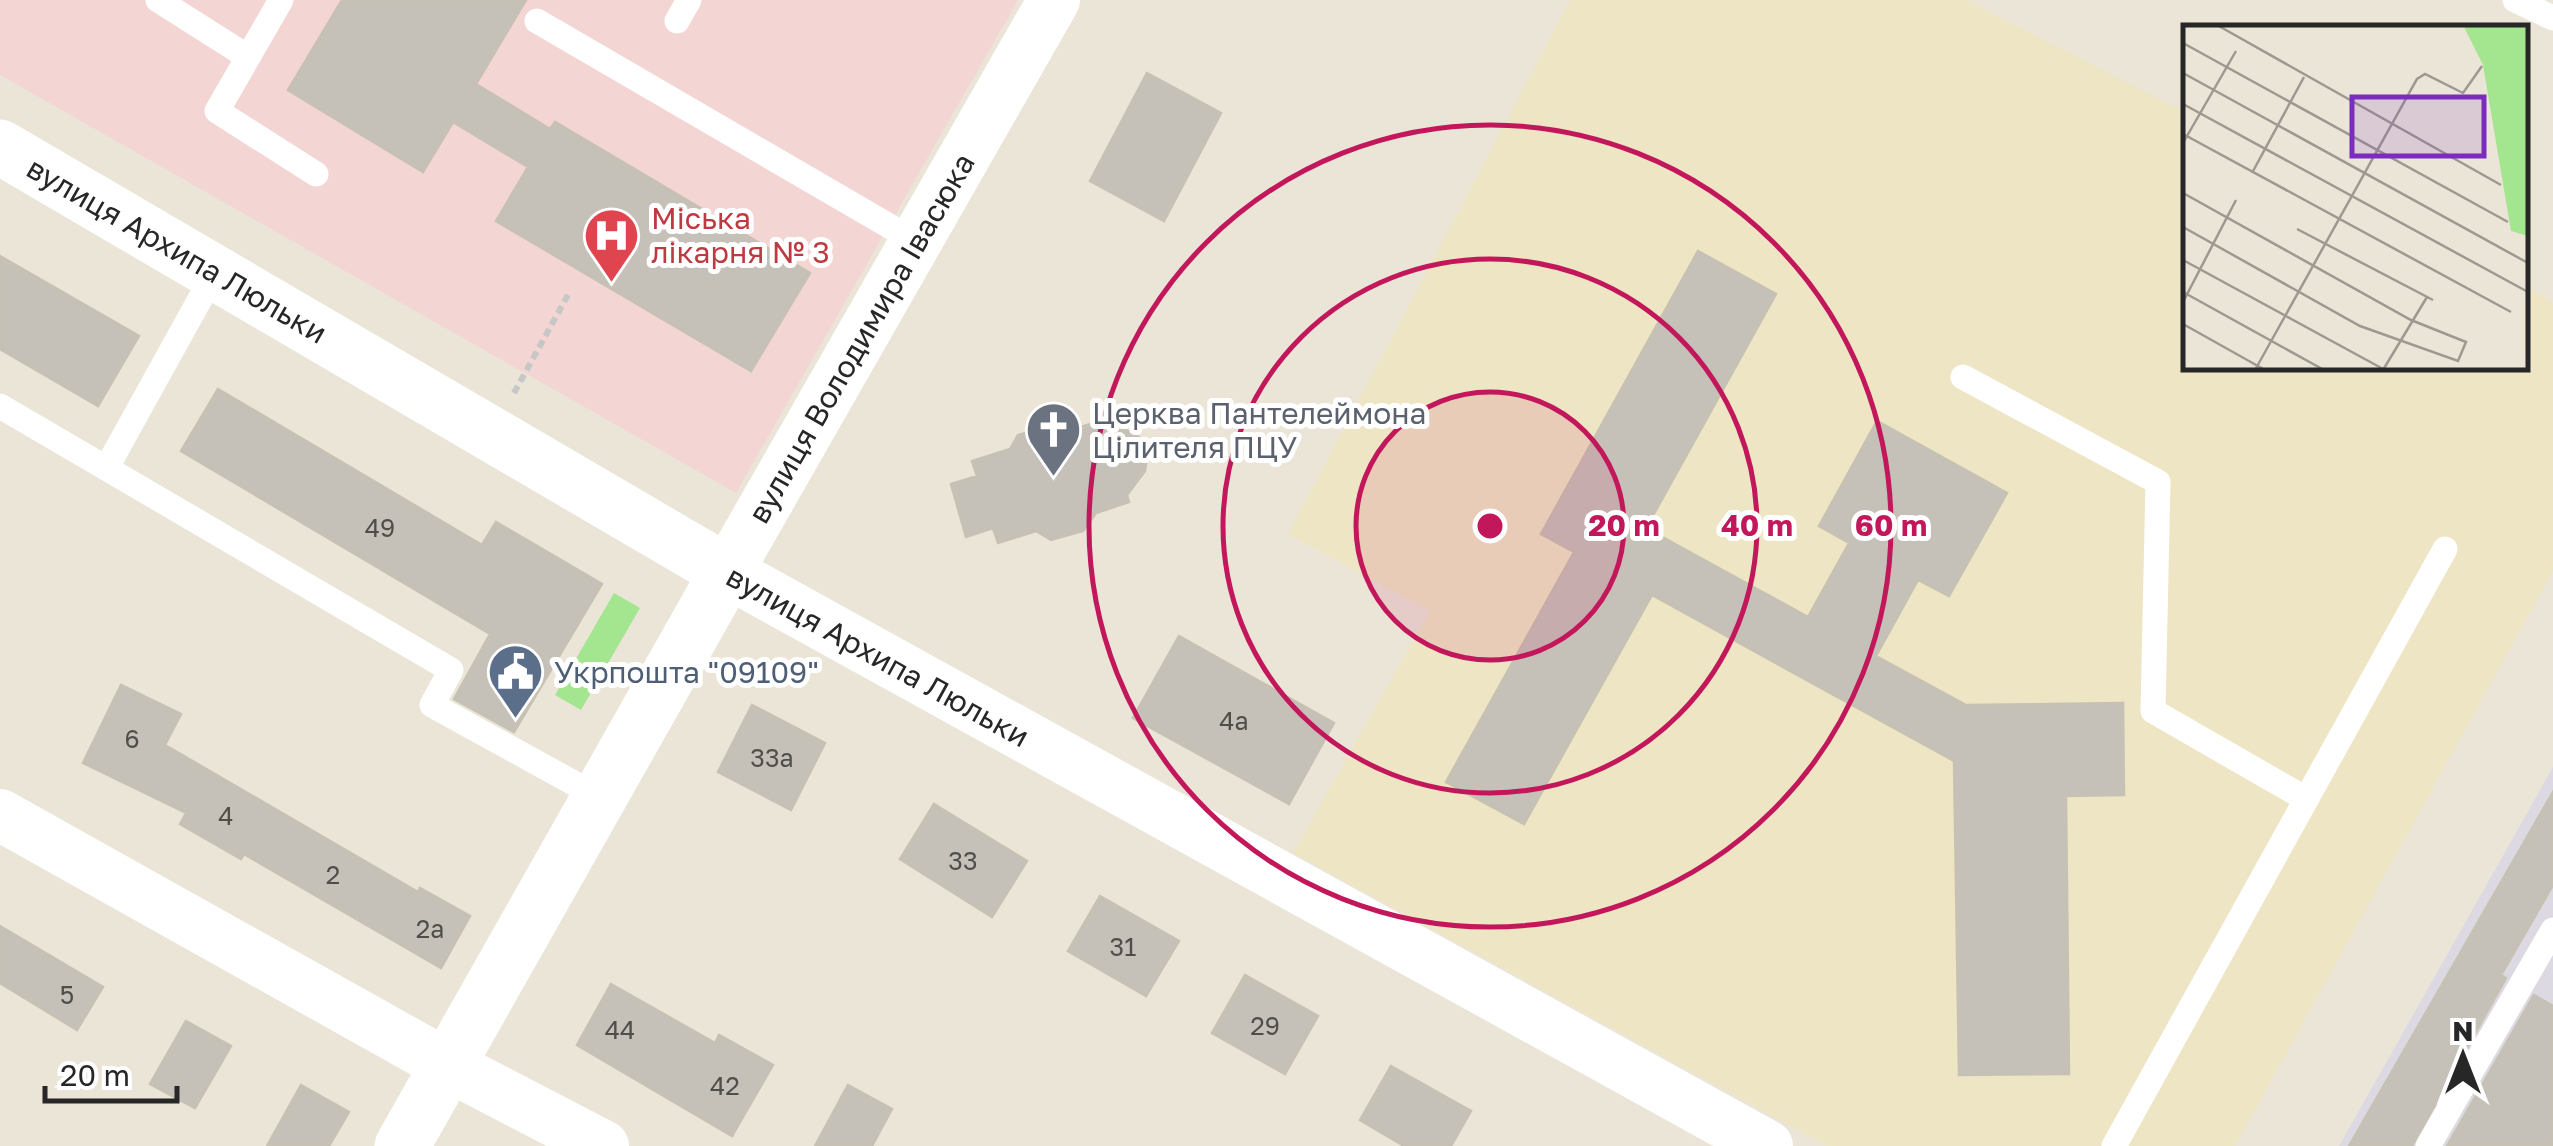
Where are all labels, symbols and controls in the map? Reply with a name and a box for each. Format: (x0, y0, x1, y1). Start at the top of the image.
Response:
inset map (2183, 25, 2528, 370)
street label: вулиця Володимира Івасюка (740, 147, 982, 529)
street label: вулиця Архипа Люльки (21, 149, 333, 351)
place label: Міська лікарня № 3 (651, 200, 830, 270)
hospital icon: Міська лікарня № 3 (582, 205, 642, 284)
place label: Церква Пантелеймона Цілителя ПЦУ (1092, 395, 1427, 465)
church icon: Церква Пантелеймона Цілителя ПЦУ (1023, 400, 1083, 479)
text: 20 m (1588, 507, 1660, 543)
text: 40 m (1721, 507, 1793, 543)
text: 60 m (1855, 507, 1927, 543)
centre of rings (1472, 508, 1508, 544)
house number: 49 (365, 512, 395, 543)
street label: вулиця Архипа Люльки (720, 558, 1036, 754)
public building icon: Укрпошта "09109" (485, 642, 545, 721)
place label: Укрпошта "09109" (554, 654, 819, 690)
house number: 4а (1219, 705, 1249, 736)
house number: 6 (124, 723, 140, 754)
house number: 33а (750, 742, 794, 773)
house number: 4 (218, 800, 234, 831)
house number: 33 (948, 845, 978, 876)
house number: 2 (326, 859, 340, 890)
house number: 2а (416, 913, 444, 944)
house number: 31 (1110, 931, 1136, 962)
house number: 5 (60, 979, 74, 1010)
north arrow (2413, 1006, 2513, 1106)
house number: 29 (1250, 1010, 1280, 1041)
house number: 44 (605, 1014, 635, 1045)
text: N (2452, 1014, 2474, 1047)
scale bar (45, 1041, 178, 1103)
text: 20 m (60, 1057, 130, 1093)
house number: 42 (710, 1070, 740, 1101)

